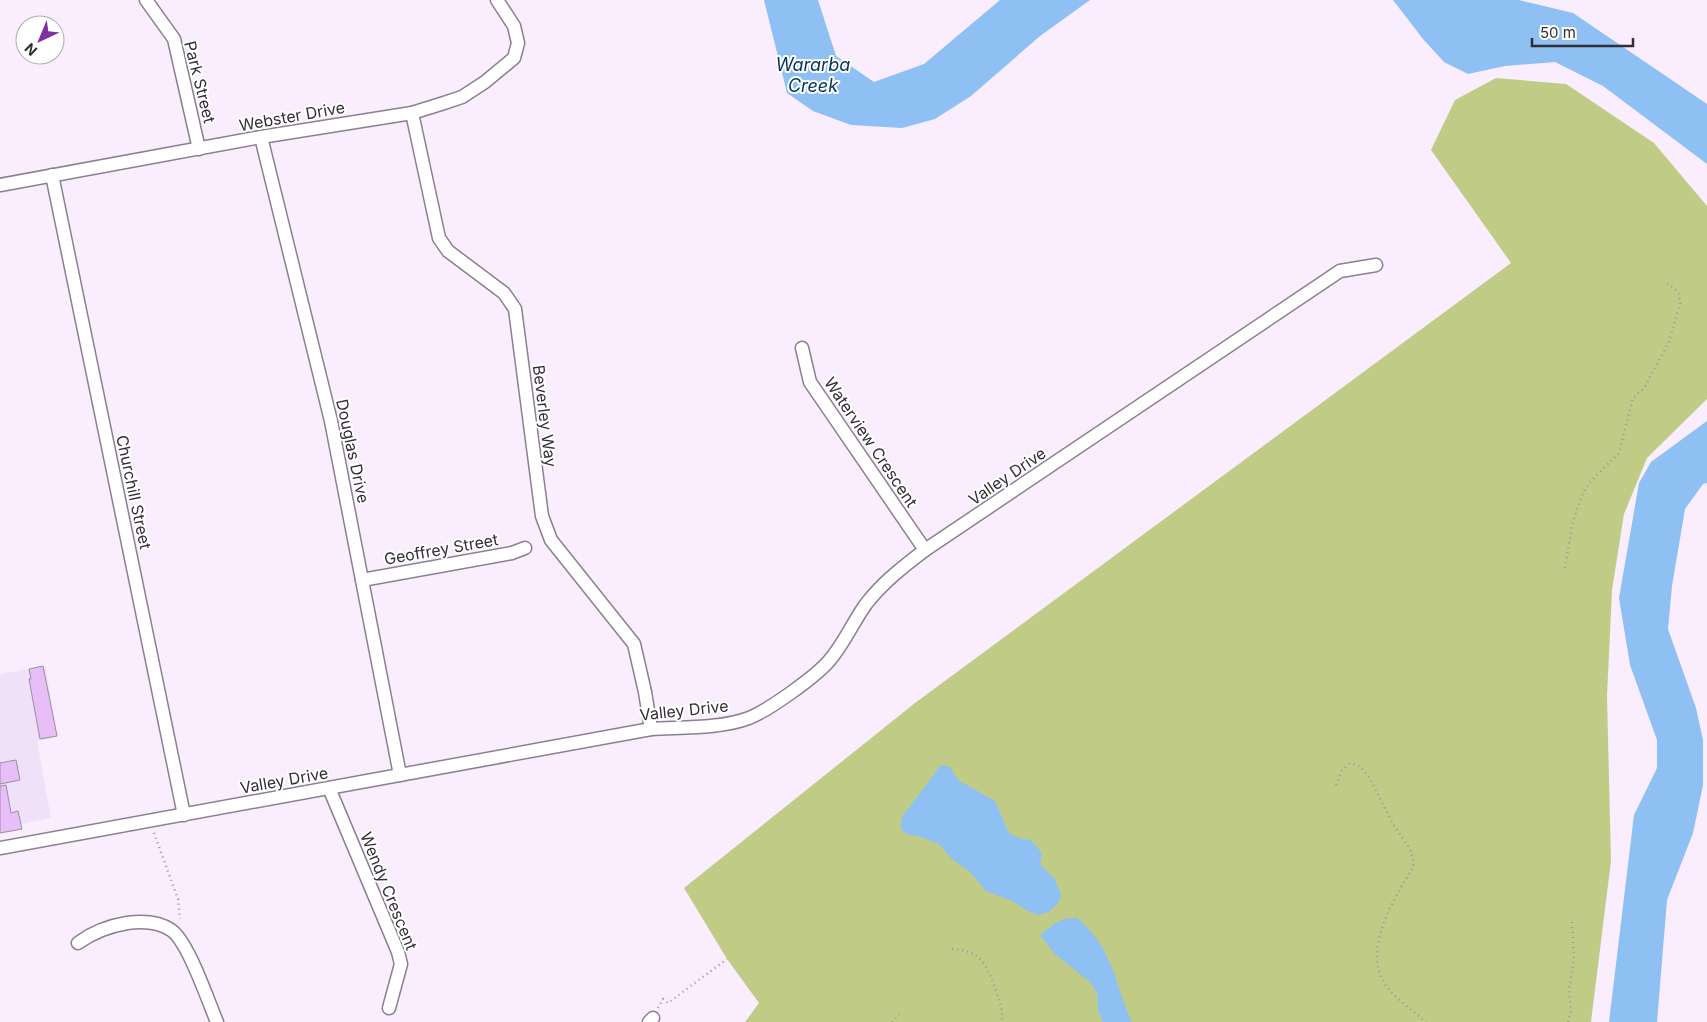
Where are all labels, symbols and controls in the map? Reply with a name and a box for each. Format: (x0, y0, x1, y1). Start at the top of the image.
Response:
north arrow (15, 15, 65, 65)
scale bar (1532, 15, 1633, 47)
text: 50 m (1540, 23, 1576, 42)
street label: Park Street (180, 39, 220, 125)
text: N (21, 40, 40, 60)
water label: Wararba Creek (776, 54, 850, 96)
street label: Webster Drive (237, 97, 347, 135)
street label: Beverley Way (529, 364, 561, 468)
street label: Waterview Crescent (820, 373, 922, 511)
street label: Douglas Drive (332, 397, 374, 505)
street label: Churchill Street (112, 433, 156, 551)
street label: Valley Drive (964, 443, 1050, 509)
street label: Geoffrey Street (382, 529, 500, 569)
street label: Valley Drive (639, 695, 729, 725)
street label: Valley Drive (238, 762, 330, 798)
street label: Wendy Crescent (356, 829, 422, 953)

